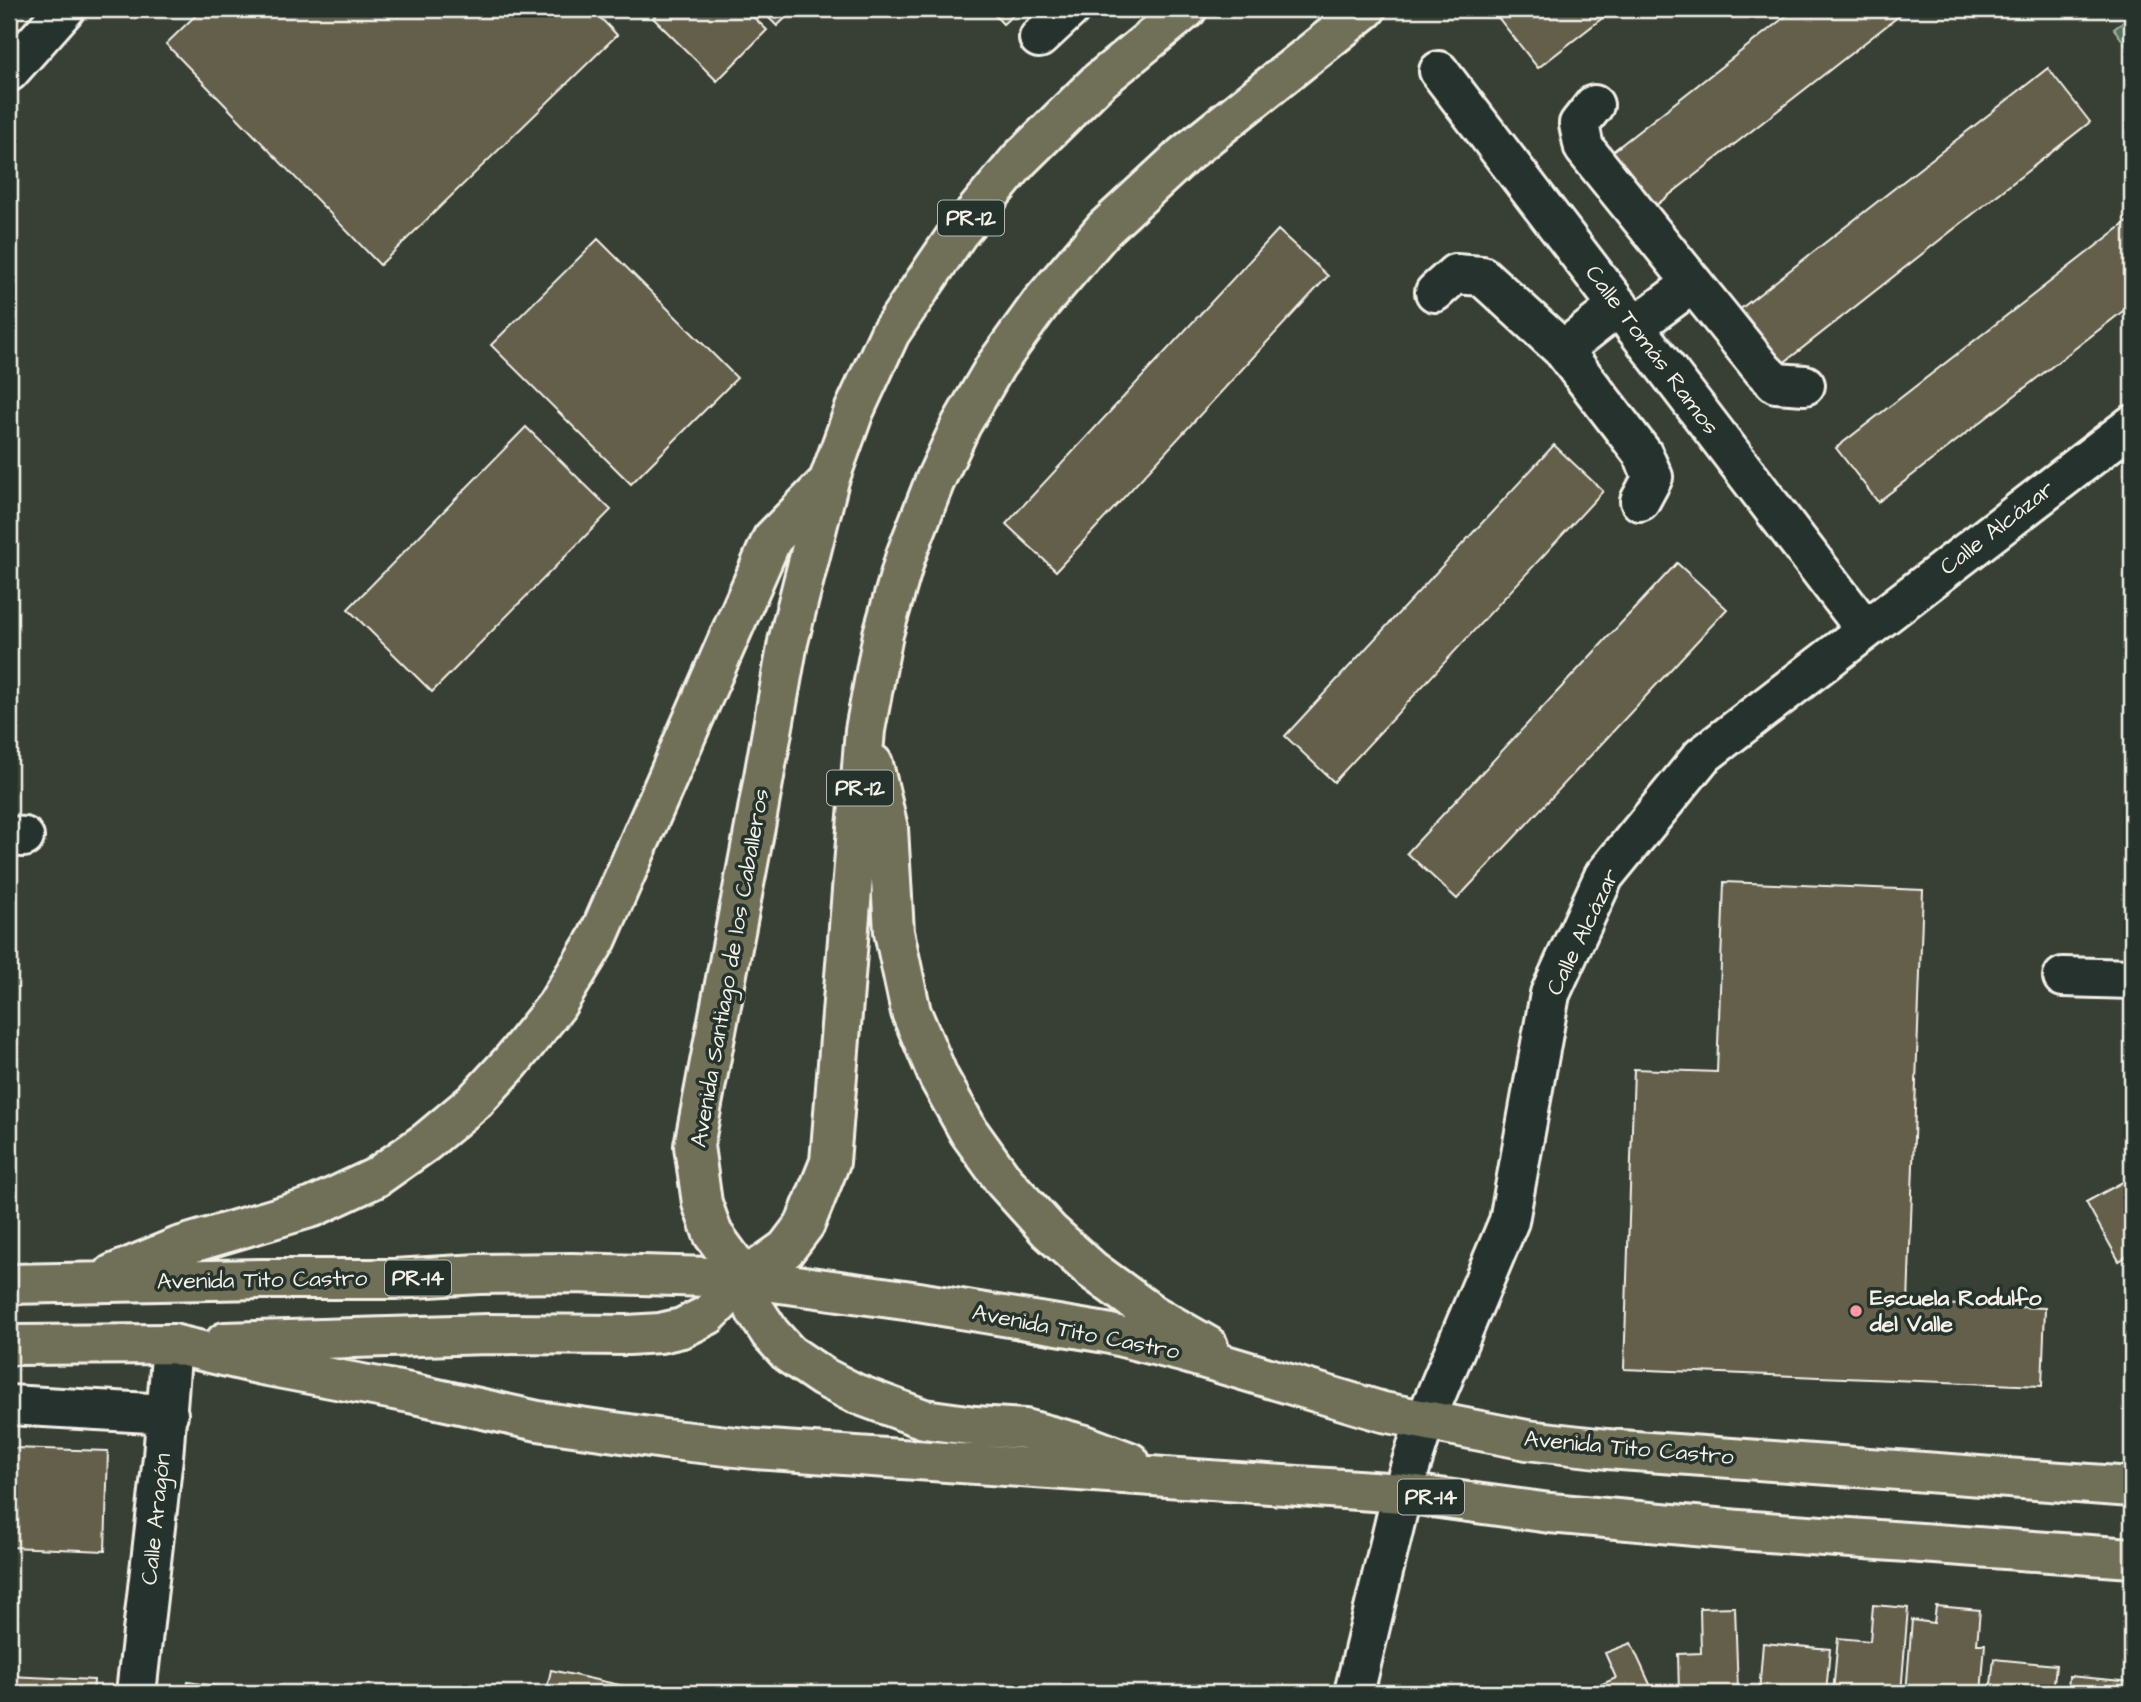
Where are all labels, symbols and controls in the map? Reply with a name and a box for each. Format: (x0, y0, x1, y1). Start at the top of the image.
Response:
road number: PR-12 (938, 200, 1004, 235)
street label: Calle Tomás Ramos (1578, 259, 1726, 441)
street label: Calle Alcázar (1933, 473, 2061, 583)
road number: PR-12 (827, 770, 893, 806)
street label: Avenida Santiago de los Caballeros (683, 786, 778, 1150)
street label: Calle Alcázar (1539, 863, 1628, 1001)
road number: PR-14 (385, 1260, 451, 1296)
street label: Avenida Tito Castro (156, 1262, 368, 1298)
place label: Escuela Rodulfo del Valle (1869, 1282, 2041, 1340)
street label: Avenida Tito Castro (970, 1296, 1182, 1368)
marker: Escuela Rodulfo del Valle (1848, 1303, 1864, 1319)
street label: Avenida Tito Castro (1523, 1423, 1735, 1473)
street label: Calle Aragón (133, 1452, 180, 1587)
road number: PR-14 (1398, 1480, 1464, 1514)

